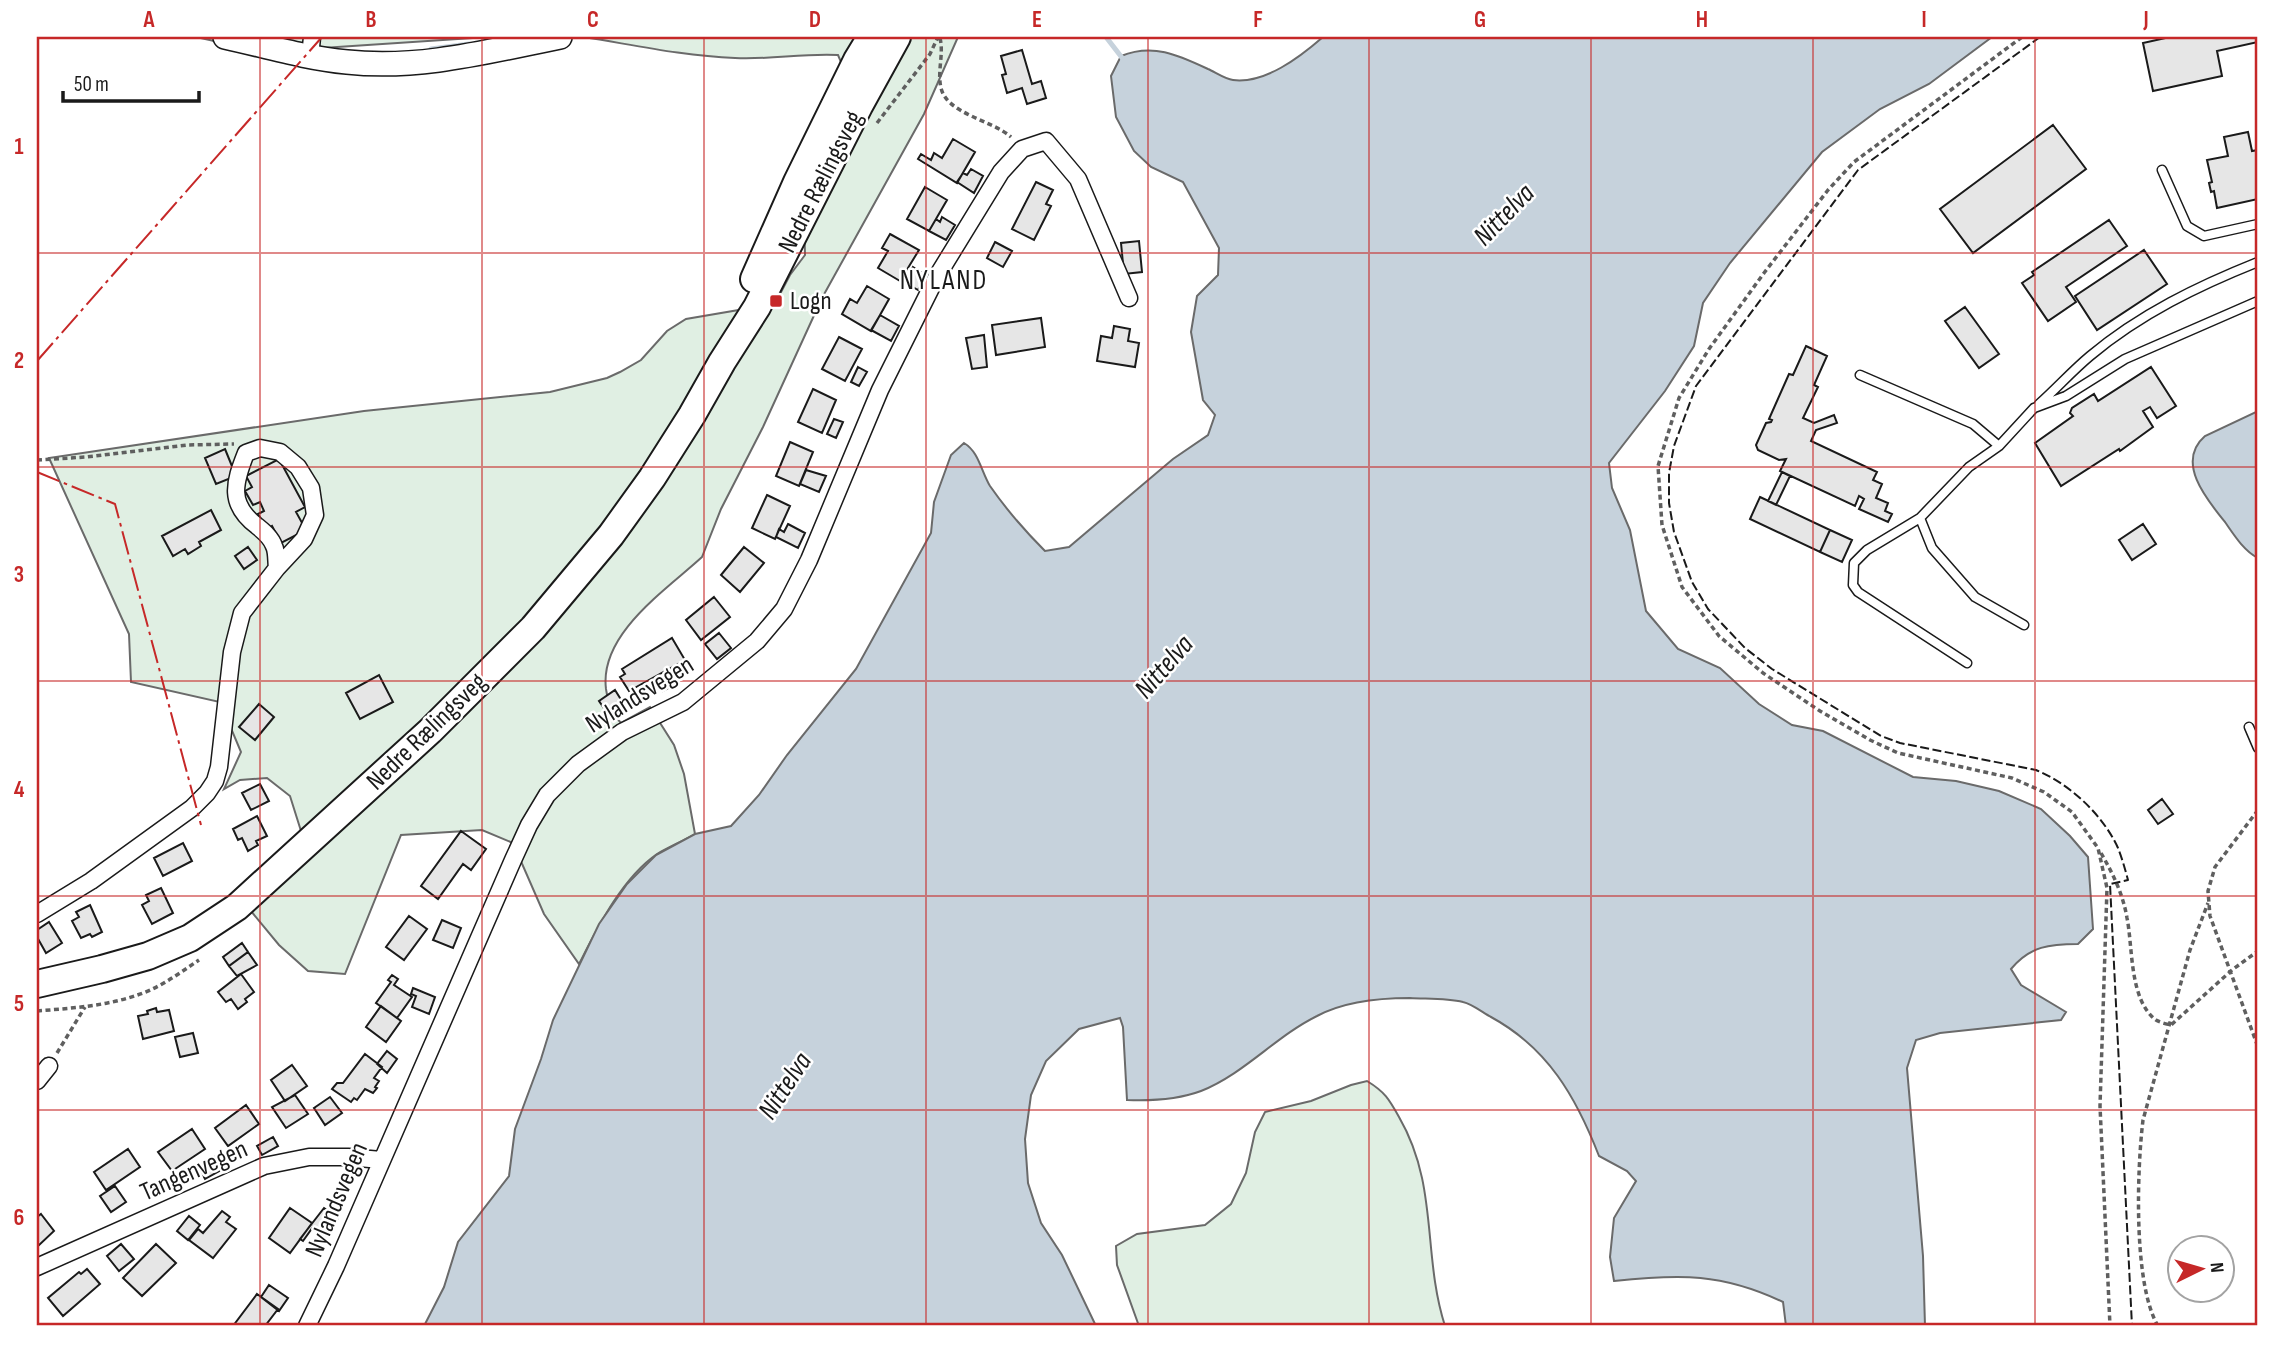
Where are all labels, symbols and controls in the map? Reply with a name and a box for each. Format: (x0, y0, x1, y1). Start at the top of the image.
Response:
text: A (143, 6, 156, 34)
text: B (366, 6, 377, 34)
text: C (587, 6, 599, 34)
text: D (809, 6, 821, 34)
text: E (1032, 6, 1042, 34)
text: F (1253, 6, 1263, 34)
text: G (1474, 6, 1486, 34)
text: H (1696, 6, 1708, 34)
text: I (1921, 6, 1927, 34)
text: J (2142, 6, 2149, 34)
scale bar (63, 60, 200, 104)
text: 50 m (74, 72, 109, 97)
street label: Nedre Rælingsveg (772, 106, 870, 258)
text: 1 (14, 133, 24, 161)
water label: Nittelva (1467, 177, 1542, 253)
district label: NYLAND (900, 264, 988, 297)
place label: Logn (790, 286, 832, 317)
marker: Logn (768, 293, 784, 309)
text: 2 (14, 347, 24, 375)
text: 3 (14, 561, 24, 589)
water label: Nittelva (1128, 628, 1201, 705)
street label: Nylandsvegen (580, 650, 700, 740)
street label: Nedre Rælingsveg (360, 667, 494, 797)
text: 4 (14, 776, 25, 804)
text: 5 (14, 990, 24, 1018)
water label: Nittelva (751, 1046, 819, 1126)
street label: Tangenvegen (136, 1134, 252, 1208)
street label: Nylandsvegen (299, 1138, 375, 1262)
text: 6 (14, 1204, 24, 1232)
north arrow (2166, 1234, 2236, 1304)
text: N (2205, 1262, 2228, 1274)

